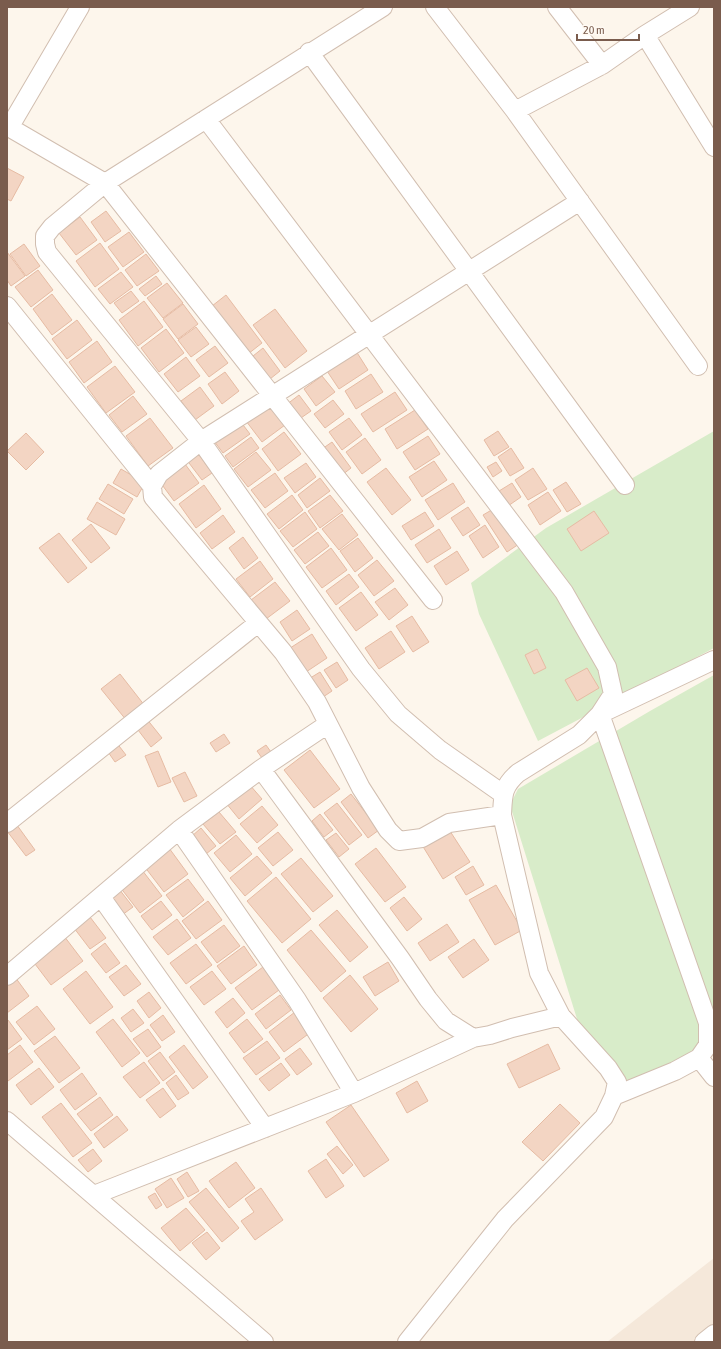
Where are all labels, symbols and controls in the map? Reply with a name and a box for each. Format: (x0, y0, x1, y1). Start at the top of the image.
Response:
scale bar (577, 16, 639, 42)
text: 20 m (583, 23, 605, 37)

